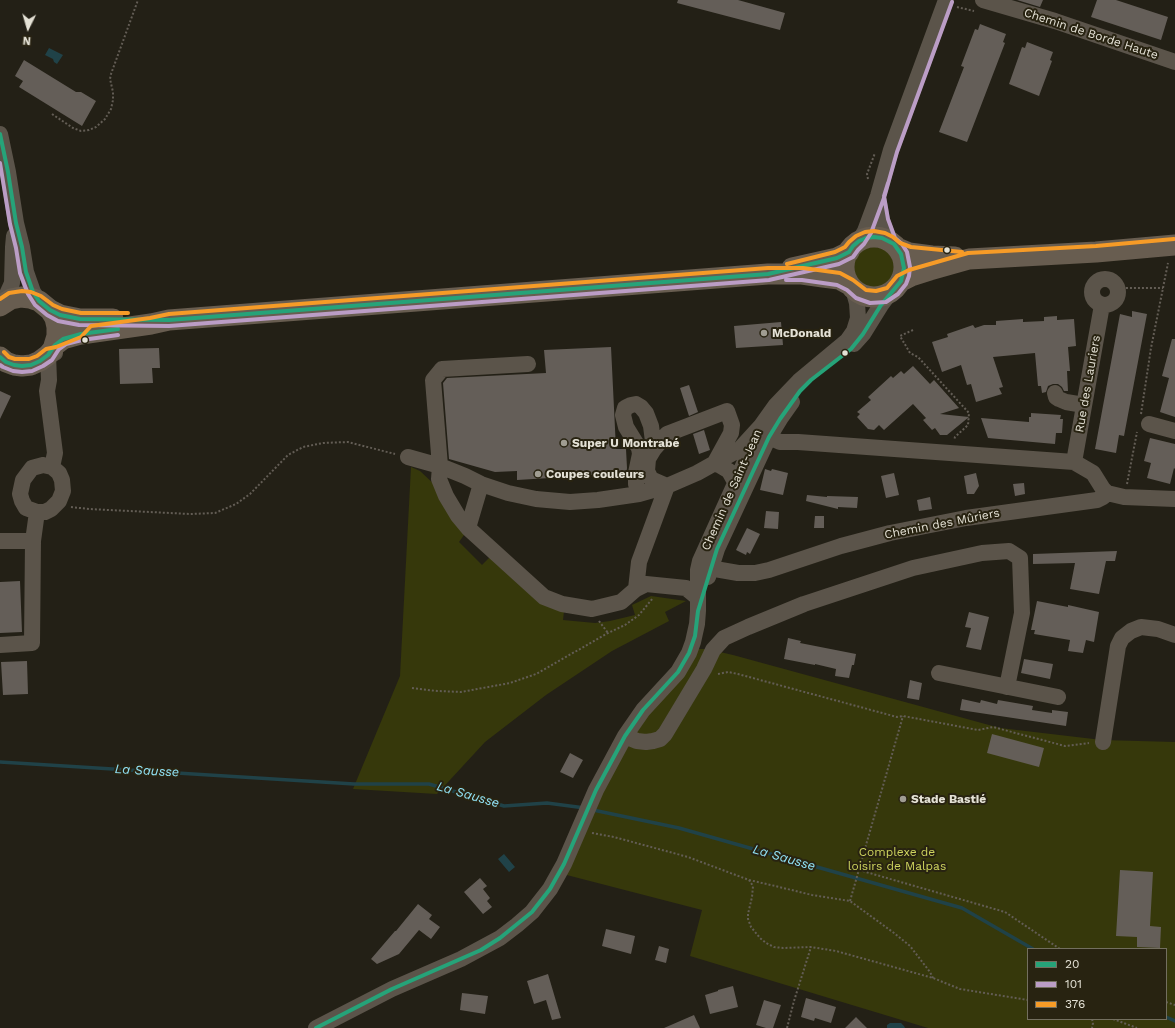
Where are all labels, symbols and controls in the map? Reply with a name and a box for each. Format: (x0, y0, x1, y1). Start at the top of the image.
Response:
street label: Chemin de Borde Haute (1022, 5, 1160, 63)
north arrow (8, 8, 48, 48)
text: N (22, 34, 32, 47)
unlabelled marker (942, 245, 952, 255)
place label: McDonald (772, 326, 831, 340)
marker: McDonald (759, 328, 769, 338)
street label: Rue des Lauriers (1072, 334, 1104, 434)
unlabelled marker (80, 335, 90, 345)
unlabelled marker (840, 348, 850, 358)
street label: Chemin de Saint-Jean (699, 427, 765, 553)
place label: Super U Montrabé (572, 436, 679, 450)
marker: Super U Montrabé (559, 438, 569, 448)
place label: Coupes couleurs (546, 467, 644, 481)
marker: Coupes couleurs (533, 469, 543, 479)
street label: Chemin des Mûriers (883, 506, 1001, 542)
water label: La Sausse (114, 762, 180, 780)
water label: La Sausse (435, 779, 501, 811)
place label: Stade Bastié (911, 792, 986, 806)
marker: Stade Bastié (898, 794, 908, 804)
water label: La Sausse (751, 842, 817, 874)
park label: Complexe de loisirs de Malpas (848, 845, 946, 873)
legend (1027, 948, 1167, 1020)
text: 20 (1065, 957, 1079, 971)
text: 101 (1065, 977, 1082, 991)
text: 376 (1065, 997, 1085, 1011)

